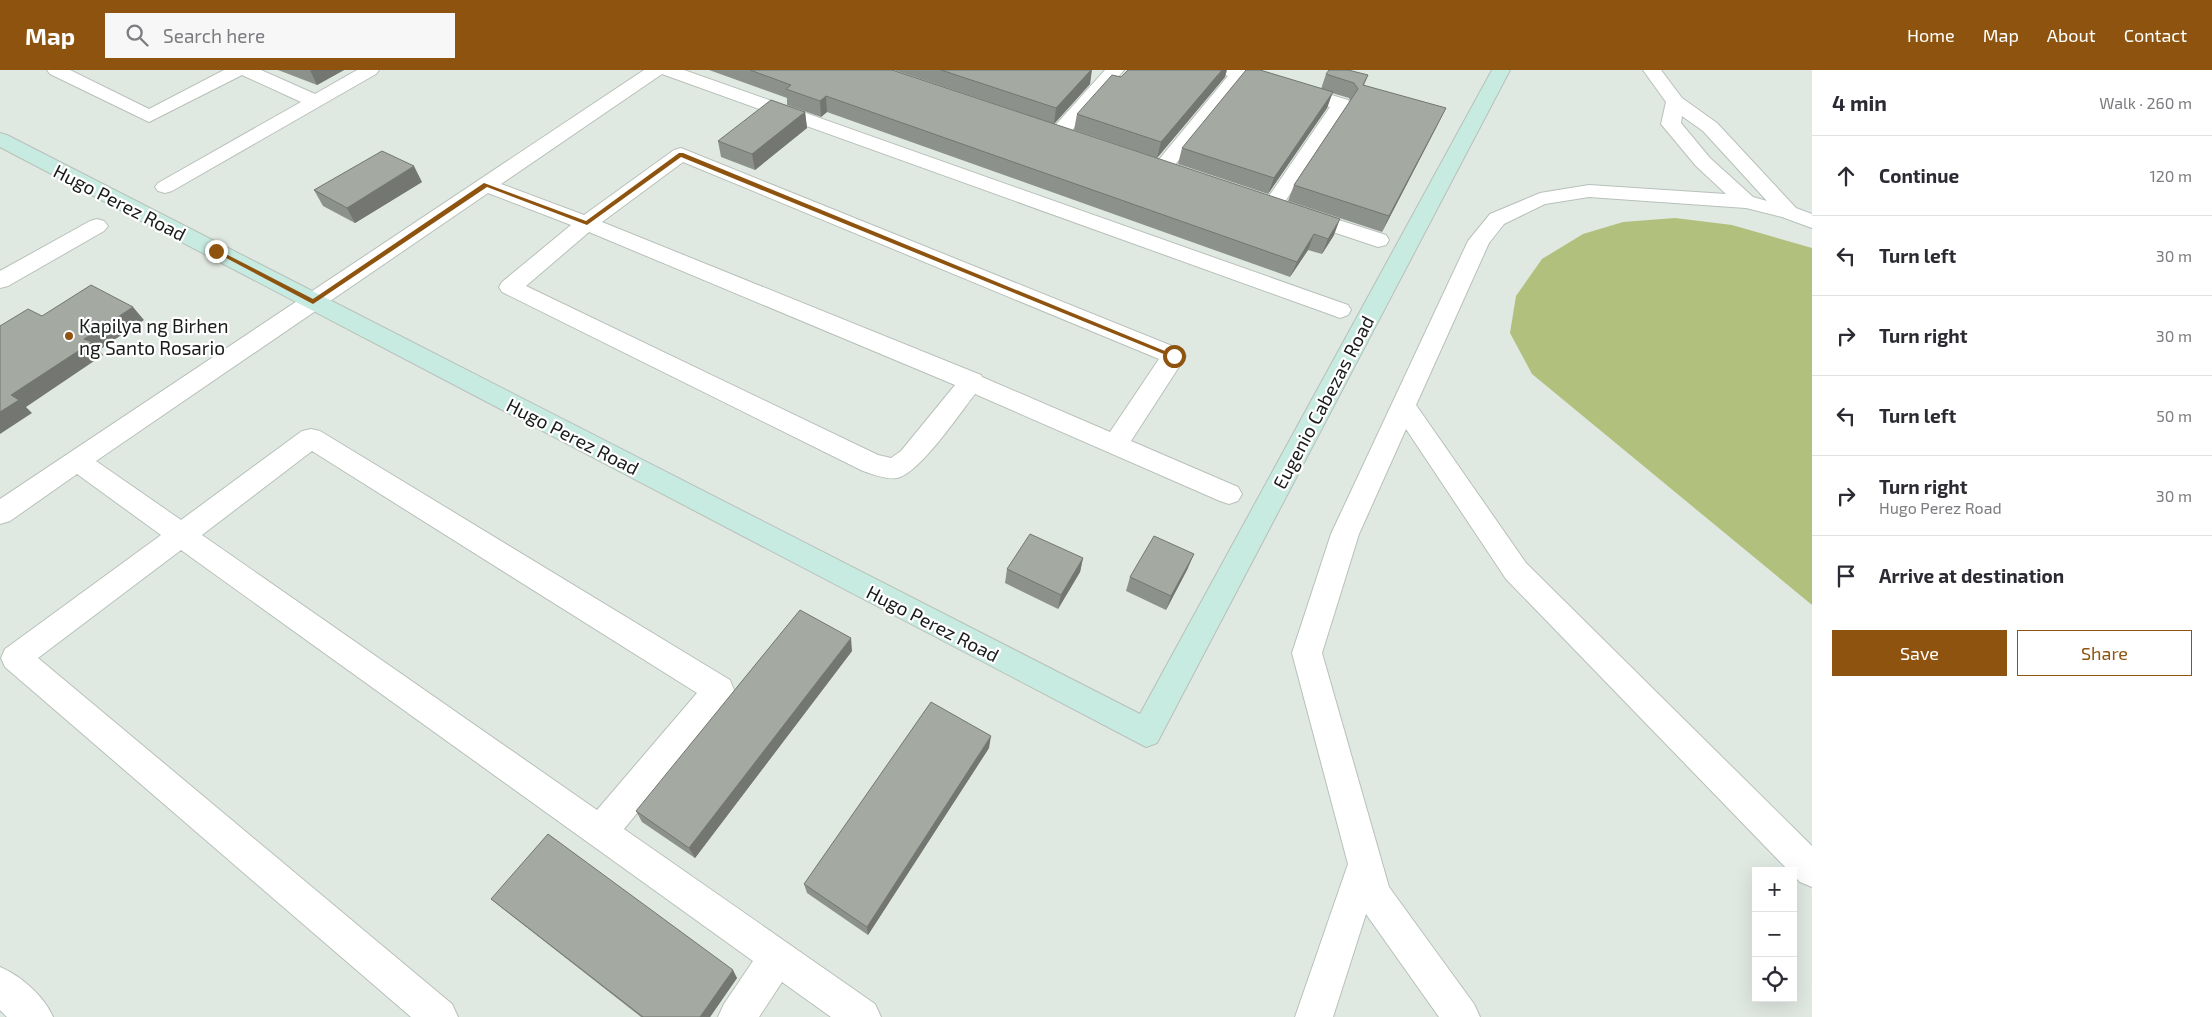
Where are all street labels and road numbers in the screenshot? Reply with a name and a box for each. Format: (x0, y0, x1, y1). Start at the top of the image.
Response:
street label: Hugo Perez Road (50, 159, 190, 245)
street label: Eugenio Cabezas Road (1268, 311, 1378, 493)
street label: Hugo Perez Road (503, 393, 643, 479)
street label: Hugo Perez Road (863, 580, 1003, 666)

